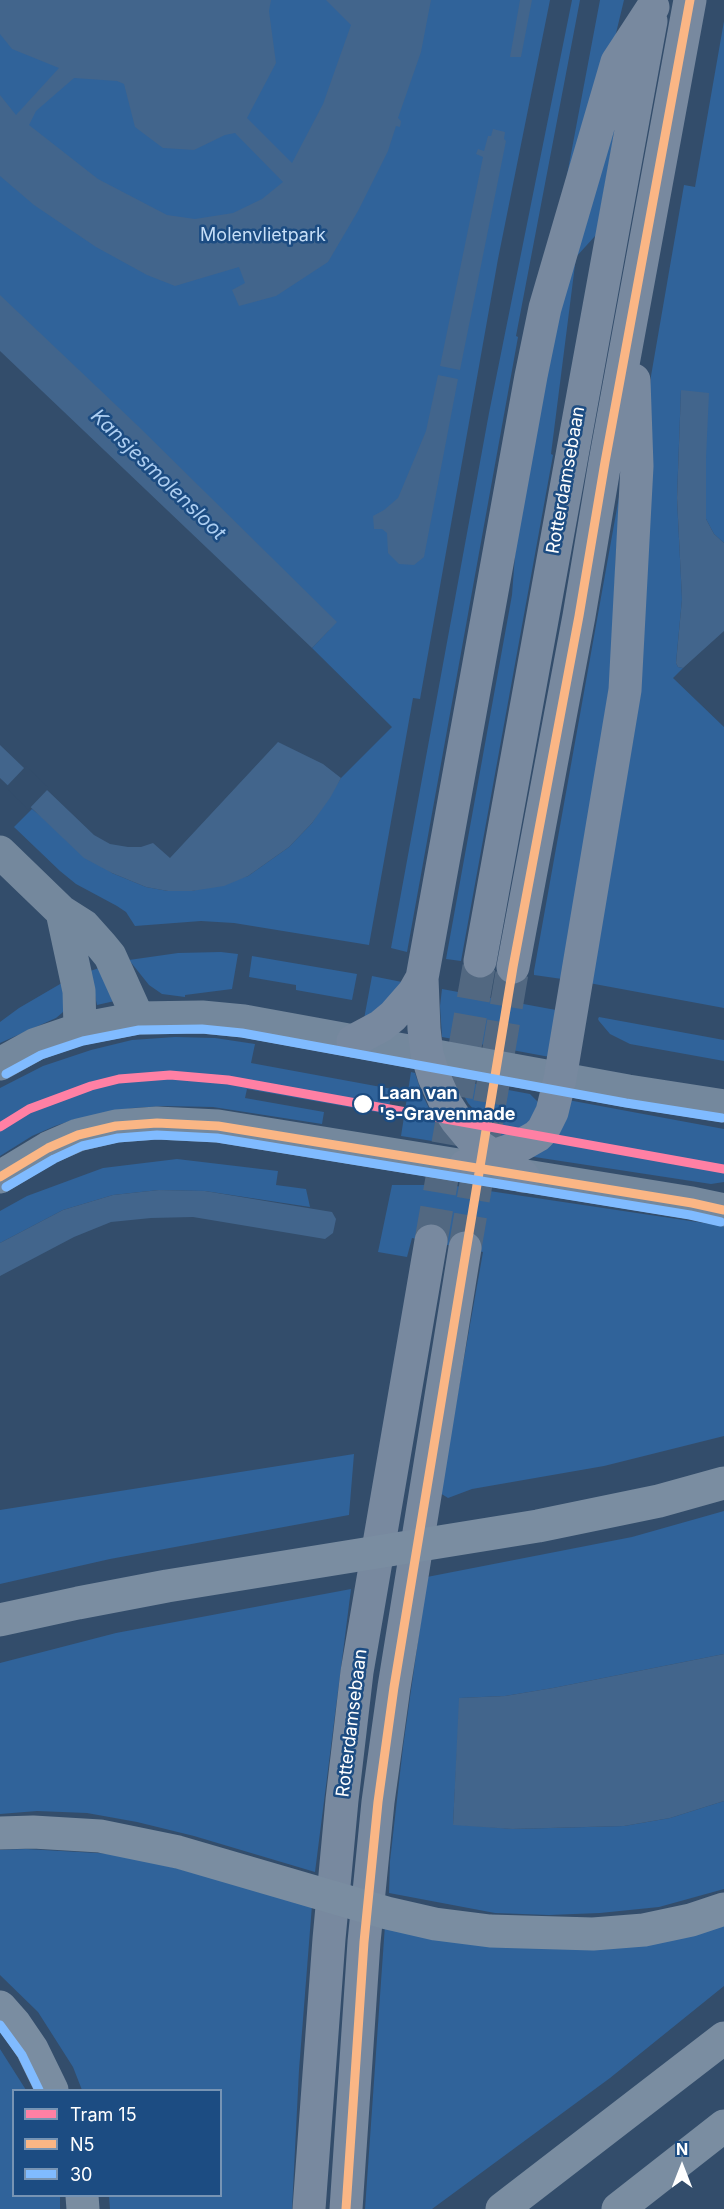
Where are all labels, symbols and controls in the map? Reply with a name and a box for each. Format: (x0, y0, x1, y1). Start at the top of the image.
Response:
park label: Molenvlietpark (200, 225, 326, 247)
water label: Kansjesmolensloot (86, 405, 230, 545)
street label: Rotterdamsebaan (542, 405, 590, 555)
place label: Laan van 's-Gravenmade (379, 1083, 516, 1126)
marker: Laan van 's-Gravenmade (352, 1093, 374, 1115)
street label: Rotterdamsebaan (332, 1648, 372, 1798)
legend (12, 2089, 222, 2197)
text: Tram 15 (70, 2104, 137, 2125)
text: N5 (70, 2134, 95, 2155)
north arrow (652, 2137, 712, 2197)
text: N (676, 2139, 688, 2159)
text: 30 (70, 2164, 92, 2185)

